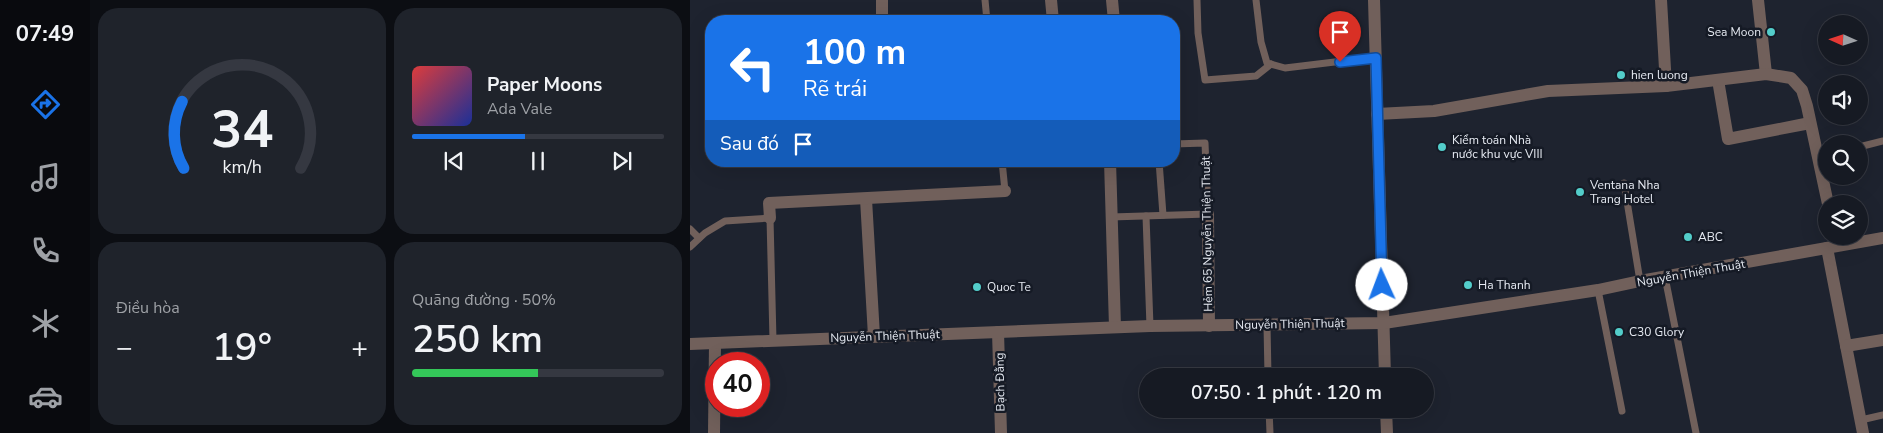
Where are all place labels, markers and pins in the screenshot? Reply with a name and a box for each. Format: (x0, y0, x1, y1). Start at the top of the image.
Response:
pin (1319, 11, 1361, 62)
place label: Sea Moon (1707, 24, 1761, 40)
marker: Sea Moon (1765, 26, 1777, 38)
place label: hien luong (1631, 67, 1688, 83)
marker: hien luong (1615, 69, 1627, 81)
place label: Kiểm toán Nhà nước khu vực VIII (1452, 132, 1543, 162)
marker: Kiểm toán Nhà nước khu vực VIII (1436, 141, 1448, 153)
place label: Ventana Nha Trang Hotel (1589, 177, 1660, 207)
marker: Ventana Nha Trang Hotel (1574, 186, 1586, 198)
place label: ABC (1698, 229, 1723, 245)
marker: ABC (1682, 231, 1694, 243)
place label: Ha Thanh (1478, 277, 1531, 293)
place label: Quoc Te (987, 279, 1031, 295)
marker: Ha Thanh (1462, 279, 1474, 291)
marker: Quoc Te (971, 281, 983, 293)
place label: C30 Glory (1629, 324, 1685, 340)
marker: C30 Glory (1613, 326, 1625, 338)

